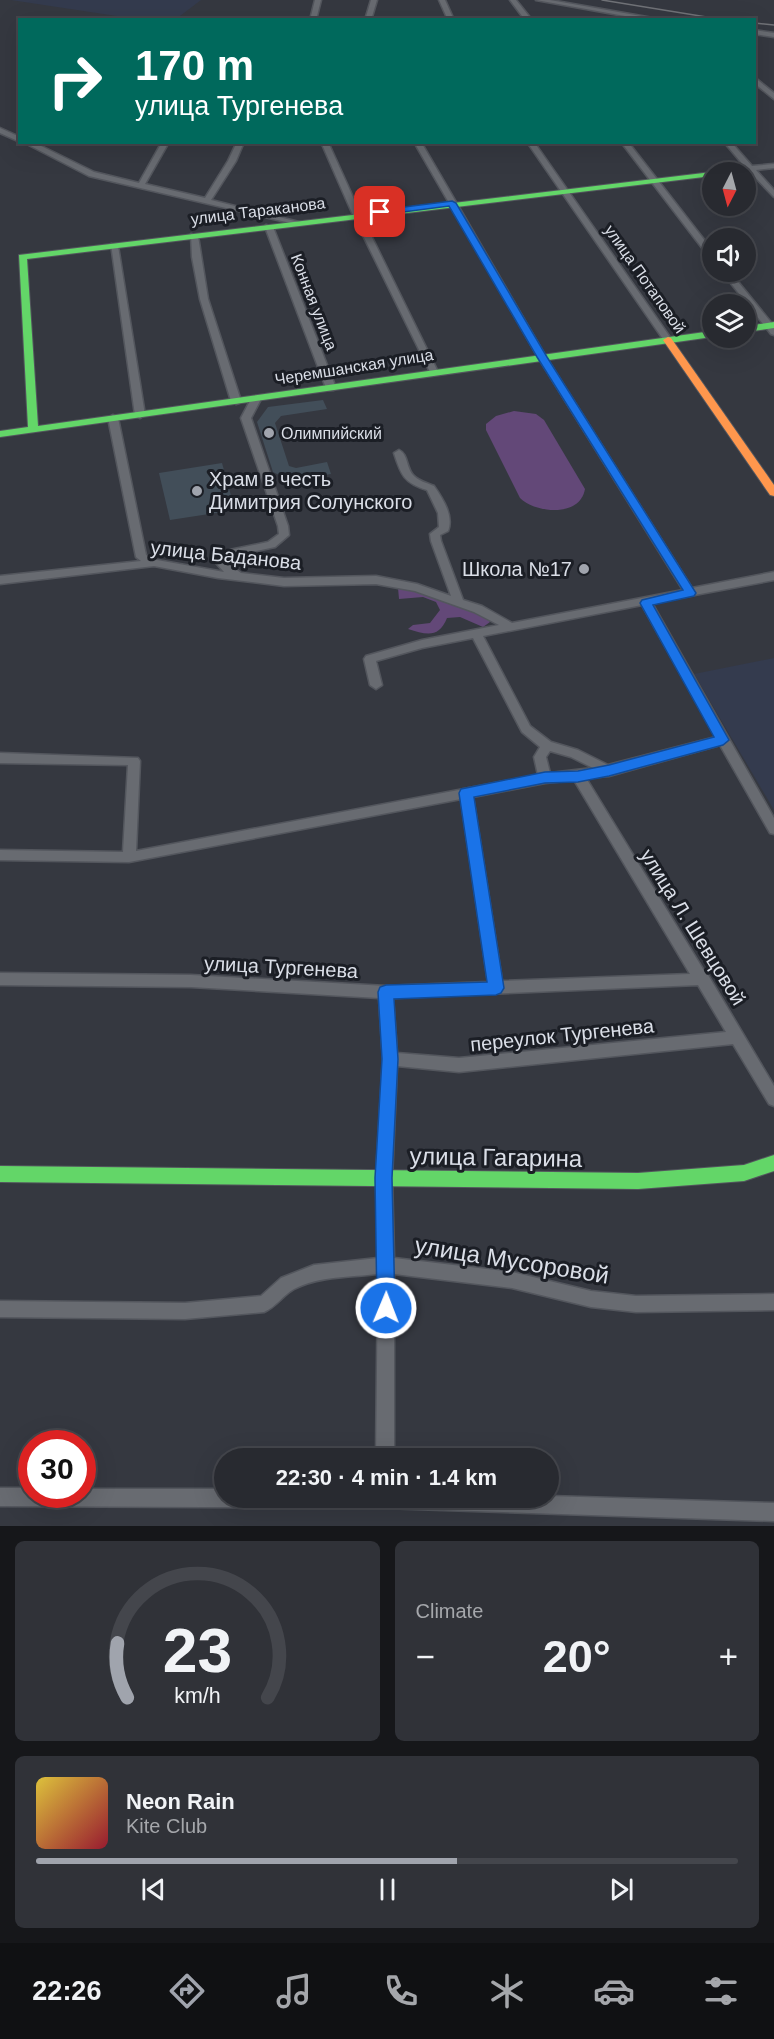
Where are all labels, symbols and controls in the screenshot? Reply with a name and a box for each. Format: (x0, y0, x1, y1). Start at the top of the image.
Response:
icon: right (36, 42, 114, 120)
text: 170 m (135, 42, 254, 89)
text: улица Тургенева (135, 91, 343, 121)
north arrow (702, 162, 756, 216)
map controls (702, 162, 756, 348)
pin (354, 186, 405, 237)
street label: улица Тараканова (190, 194, 326, 228)
icon: arrive (363, 195, 396, 228)
street label: улица Потаповой (601, 222, 689, 336)
button: sound (702, 228, 756, 282)
street label: Конная улица (288, 251, 340, 353)
button: layers (702, 294, 756, 348)
street label: Черемшанская улица (274, 346, 435, 388)
place label: Олимпийский (281, 425, 382, 442)
marker: Олимпийский (262, 426, 276, 440)
place label: Храм в честь Димитрия Солунского (209, 468, 412, 513)
marker: Храм в честь Димитрия Солунского (190, 484, 204, 498)
street label: улица Баданова (150, 536, 303, 574)
place label: Школа №17 (462, 558, 572, 580)
marker: Школа №17 (577, 562, 591, 576)
street label: улица Л. Шевцовой (636, 845, 750, 1009)
street label: улица Тургенева (203, 952, 359, 982)
street label: переулок Тургенева (469, 1014, 656, 1056)
street label: улица Гагарина (409, 1142, 583, 1172)
street label: улица Мусоровой (413, 1231, 611, 1289)
position arrow (354, 1276, 418, 1340)
speed limit sign: 30 (18, 1430, 96, 1508)
text: 22:30 · 4 min · 1.4 km (276, 1465, 497, 1490)
text: Climate (416, 1600, 483, 1622)
text: 23 (163, 1616, 232, 1685)
text: 20° (543, 1631, 611, 1682)
text: − (416, 1638, 435, 1675)
text: + (719, 1638, 738, 1675)
text: km/h (174, 1684, 220, 1708)
text: Neon Rain (126, 1789, 235, 1814)
text: Kite Club (126, 1815, 207, 1837)
icon: previous (137, 1873, 170, 1906)
icon: pause (371, 1873, 404, 1906)
icon: next (605, 1873, 638, 1906)
icon: directions (166, 1970, 208, 2012)
icon: music (273, 1970, 315, 2012)
icon: phone (380, 1970, 422, 2012)
icon: climate (486, 1970, 528, 2012)
icon: car (593, 1970, 635, 2012)
icon: filters (700, 1970, 742, 2012)
text: 22:26 (32, 1976, 101, 2006)

